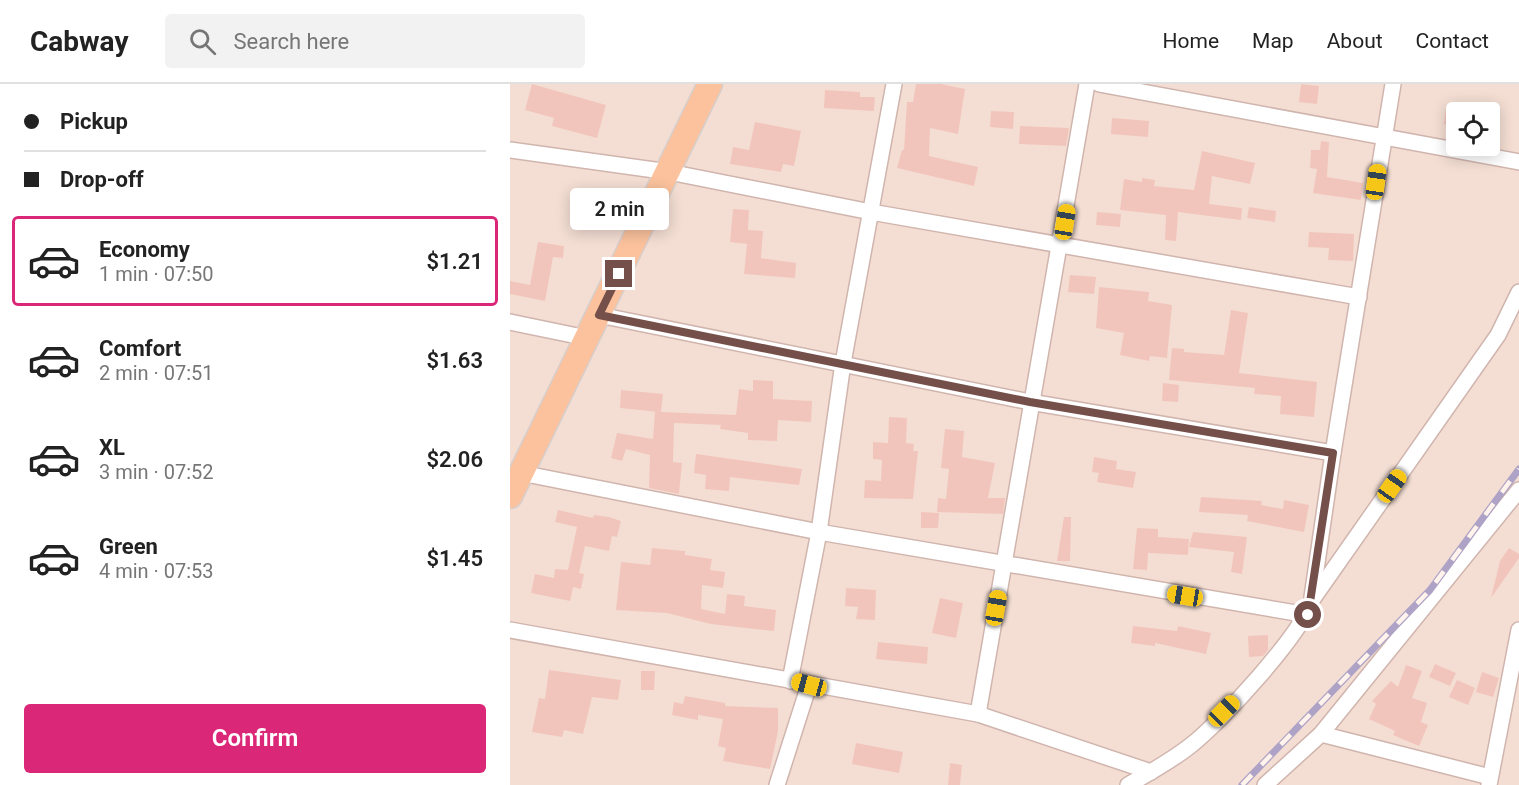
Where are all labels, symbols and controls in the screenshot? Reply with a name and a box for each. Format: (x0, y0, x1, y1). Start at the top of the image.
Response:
search box (165, 14, 585, 68)
text: Cabway (30, 25, 129, 58)
icon: search (186, 25, 219, 58)
text: Search here (234, 29, 349, 54)
text: Home (1163, 29, 1219, 53)
text: Map (1252, 29, 1294, 53)
text: About (1327, 29, 1383, 53)
text: Contact (1416, 29, 1489, 53)
map controls (1446, 102, 1500, 156)
button: locate (1446, 102, 1500, 156)
text: Pickup (60, 109, 128, 134)
car (1365, 163, 1387, 201)
text: Drop-off (60, 167, 144, 192)
callout: 2 min (570, 187, 668, 229)
text: 2 min (594, 197, 645, 221)
car (1053, 203, 1077, 241)
icon: car (27, 234, 81, 288)
text: Economy (99, 237, 190, 262)
text: $1.21 (426, 249, 483, 274)
route end (605, 260, 632, 287)
text: 1 min · 07:50 (99, 262, 214, 286)
icon: car (27, 333, 81, 387)
text: Comfort (99, 336, 181, 361)
text: $1.63 (426, 348, 483, 373)
text: 2 min · 07:51 (99, 361, 214, 385)
icon: car (27, 432, 81, 486)
text: XL (99, 435, 125, 460)
text: $2.06 (426, 447, 483, 472)
text: 3 min · 07:52 (99, 460, 214, 484)
car (1374, 466, 1410, 506)
icon: car (27, 531, 81, 585)
text: Green (99, 534, 158, 559)
text: $1.45 (426, 546, 483, 571)
text: 4 min · 07:53 (99, 559, 214, 583)
car (1166, 584, 1204, 608)
car (984, 589, 1008, 627)
route start (1294, 601, 1321, 628)
car (789, 672, 829, 698)
car (1205, 692, 1243, 730)
button: Confirm (24, 704, 486, 773)

